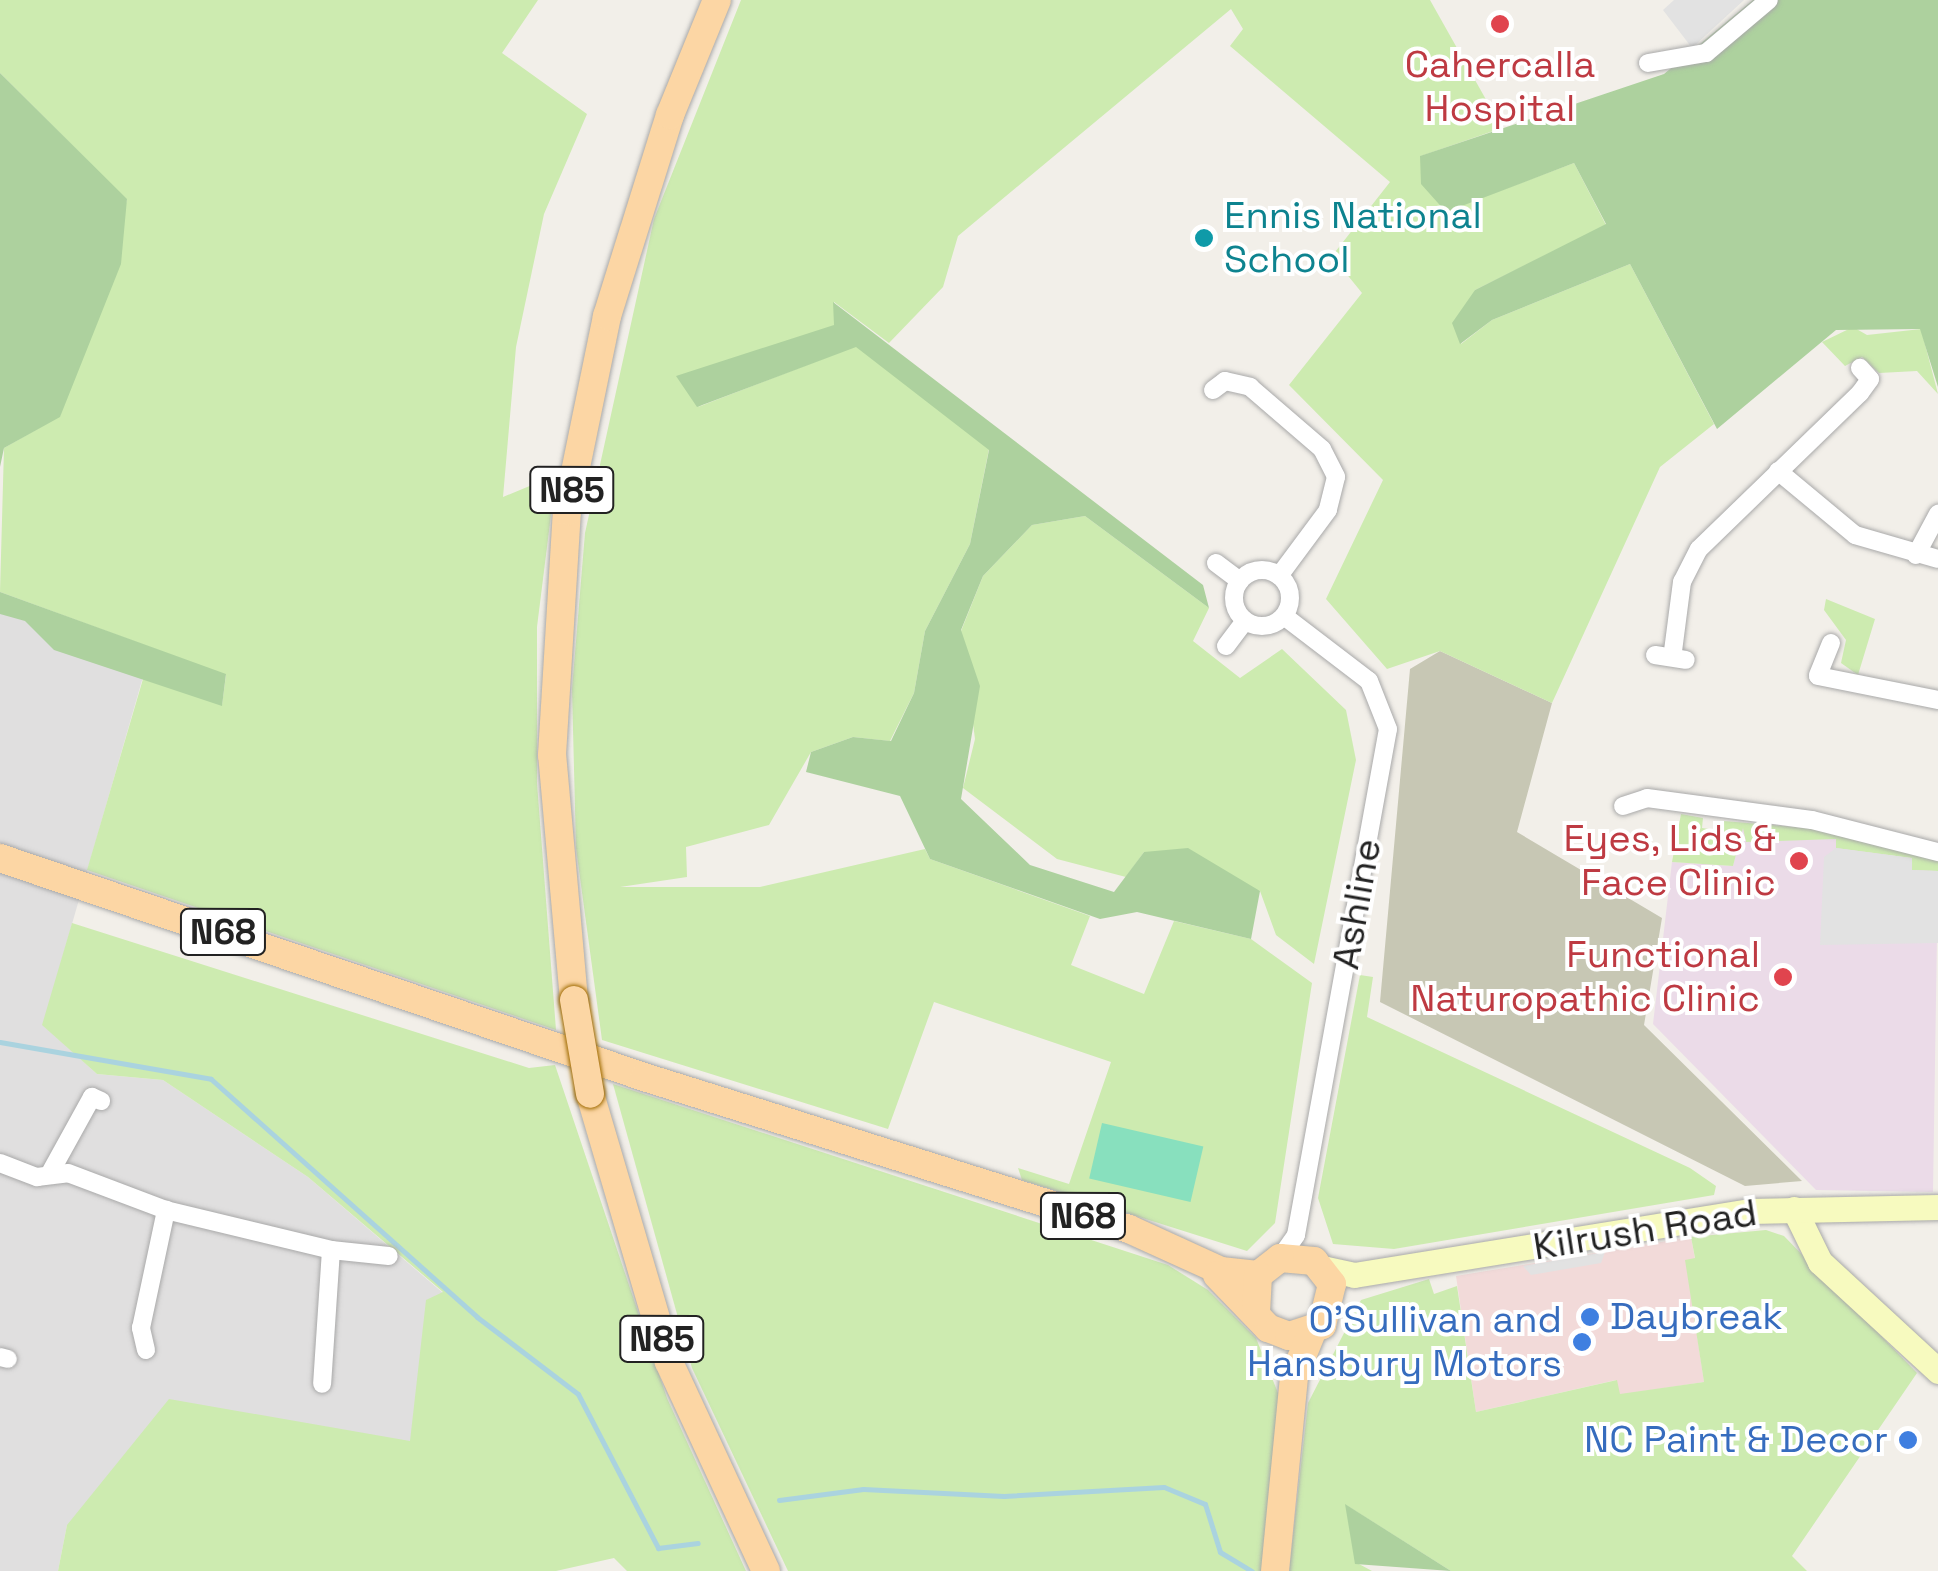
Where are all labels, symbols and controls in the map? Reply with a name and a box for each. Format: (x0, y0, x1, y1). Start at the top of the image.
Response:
marker: Cahercalla Hospital (1487, 11, 1513, 37)
place label: Cahercalla Hospital (1405, 42, 1595, 132)
place label: Ennis National School (1224, 193, 1482, 282)
marker: Ennis National School (1193, 227, 1215, 249)
road number: N85 (527, 460, 617, 520)
place label: Eyes, Lids & Face Clinic (1562, 816, 1776, 906)
street label: Ashline (1323, 835, 1391, 973)
marker: Eyes, Lids & Face Clinic (1786, 848, 1812, 874)
road number: N68 (178, 902, 268, 962)
place label: Functional Naturopathic Clinic (1410, 932, 1760, 1022)
marker: Functional Naturopathic Clinic (1770, 964, 1796, 990)
road number: N68 (1038, 1186, 1128, 1246)
street label: Kilrush Road (1530, 1190, 1760, 1270)
place label: Daybreak (1610, 1294, 1783, 1340)
place label: O'Sullivan and Hansbury Motors (1247, 1297, 1562, 1386)
marker: Daybreak (1579, 1306, 1601, 1328)
road number: N85 (617, 1309, 707, 1369)
marker: O'Sullivan and Hansbury Motors (1571, 1331, 1593, 1353)
place label: NC Paint & Decor (1584, 1417, 1888, 1463)
marker: NC Paint & Decor (1897, 1429, 1919, 1451)

